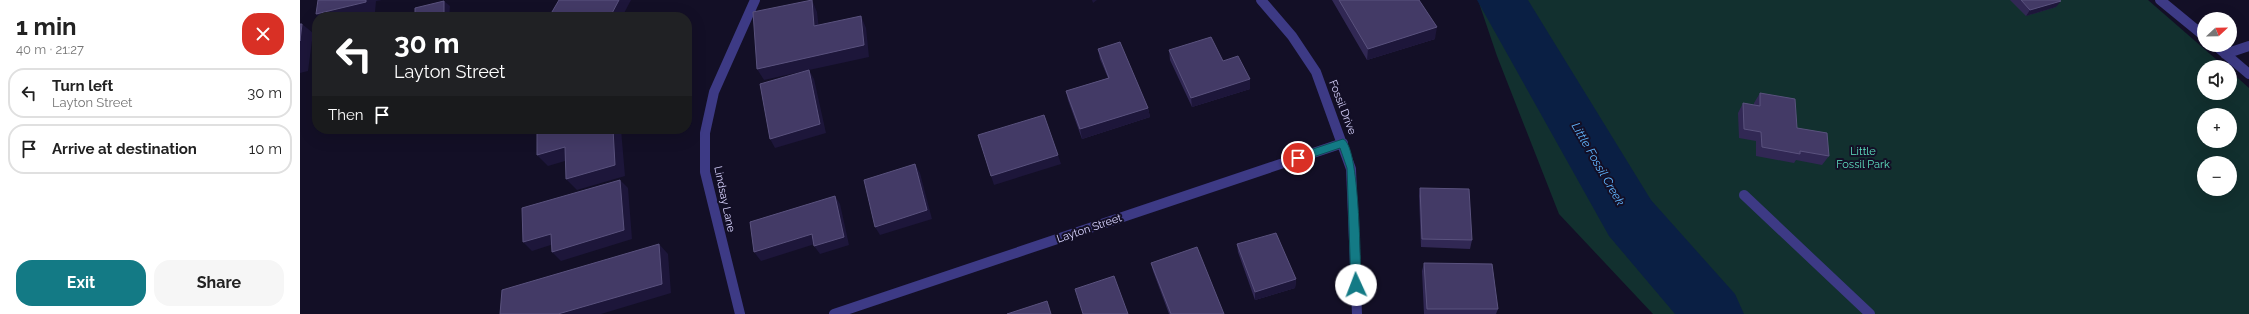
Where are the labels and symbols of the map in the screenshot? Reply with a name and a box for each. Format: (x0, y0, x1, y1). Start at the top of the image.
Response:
north arrow (2197, 12, 2237, 52)
street label: Fossil Drive (1326, 78, 1359, 137)
water label: Little Fossil Creek (1569, 120, 1628, 208)
pin (1281, 141, 1315, 175)
park label: Little Fossil Park (1836, 145, 1890, 171)
street label: Lindsay Lane (711, 165, 738, 234)
street label: Layton Street (1055, 211, 1124, 246)
position arrow (1335, 264, 1377, 306)

